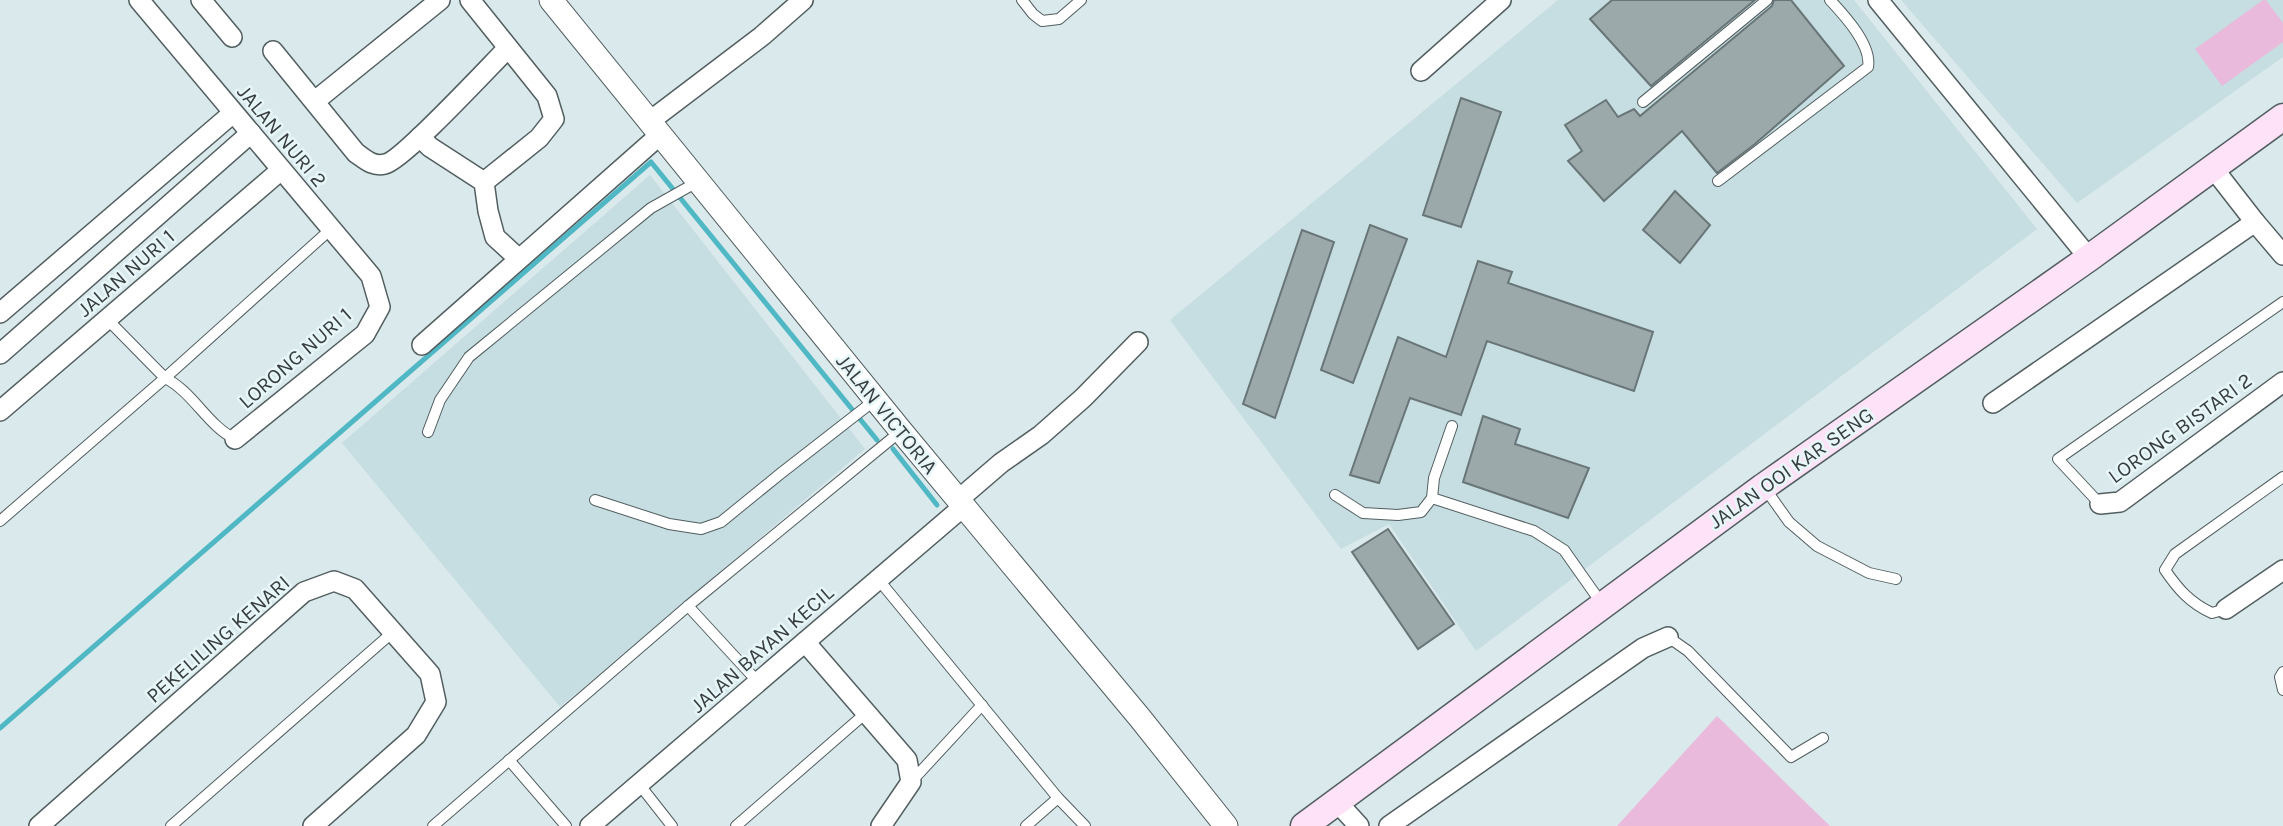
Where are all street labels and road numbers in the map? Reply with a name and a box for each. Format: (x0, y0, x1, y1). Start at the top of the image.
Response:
street label: JALAN NURI 2 (232, 80, 332, 192)
street label: JALAN NURI 1 (73, 224, 179, 322)
street label: LORONG NURI 1 (234, 303, 356, 413)
street label: JALAN VICTORIA (831, 349, 943, 479)
street label: LORONG BISTARI 2 (2103, 368, 2257, 488)
street label: JALAN OOI KAR SENG (1704, 402, 1878, 534)
street label: PEKELILING KENARI (141, 570, 295, 708)
street label: JALAN BAYAN KECIL (686, 580, 838, 717)

